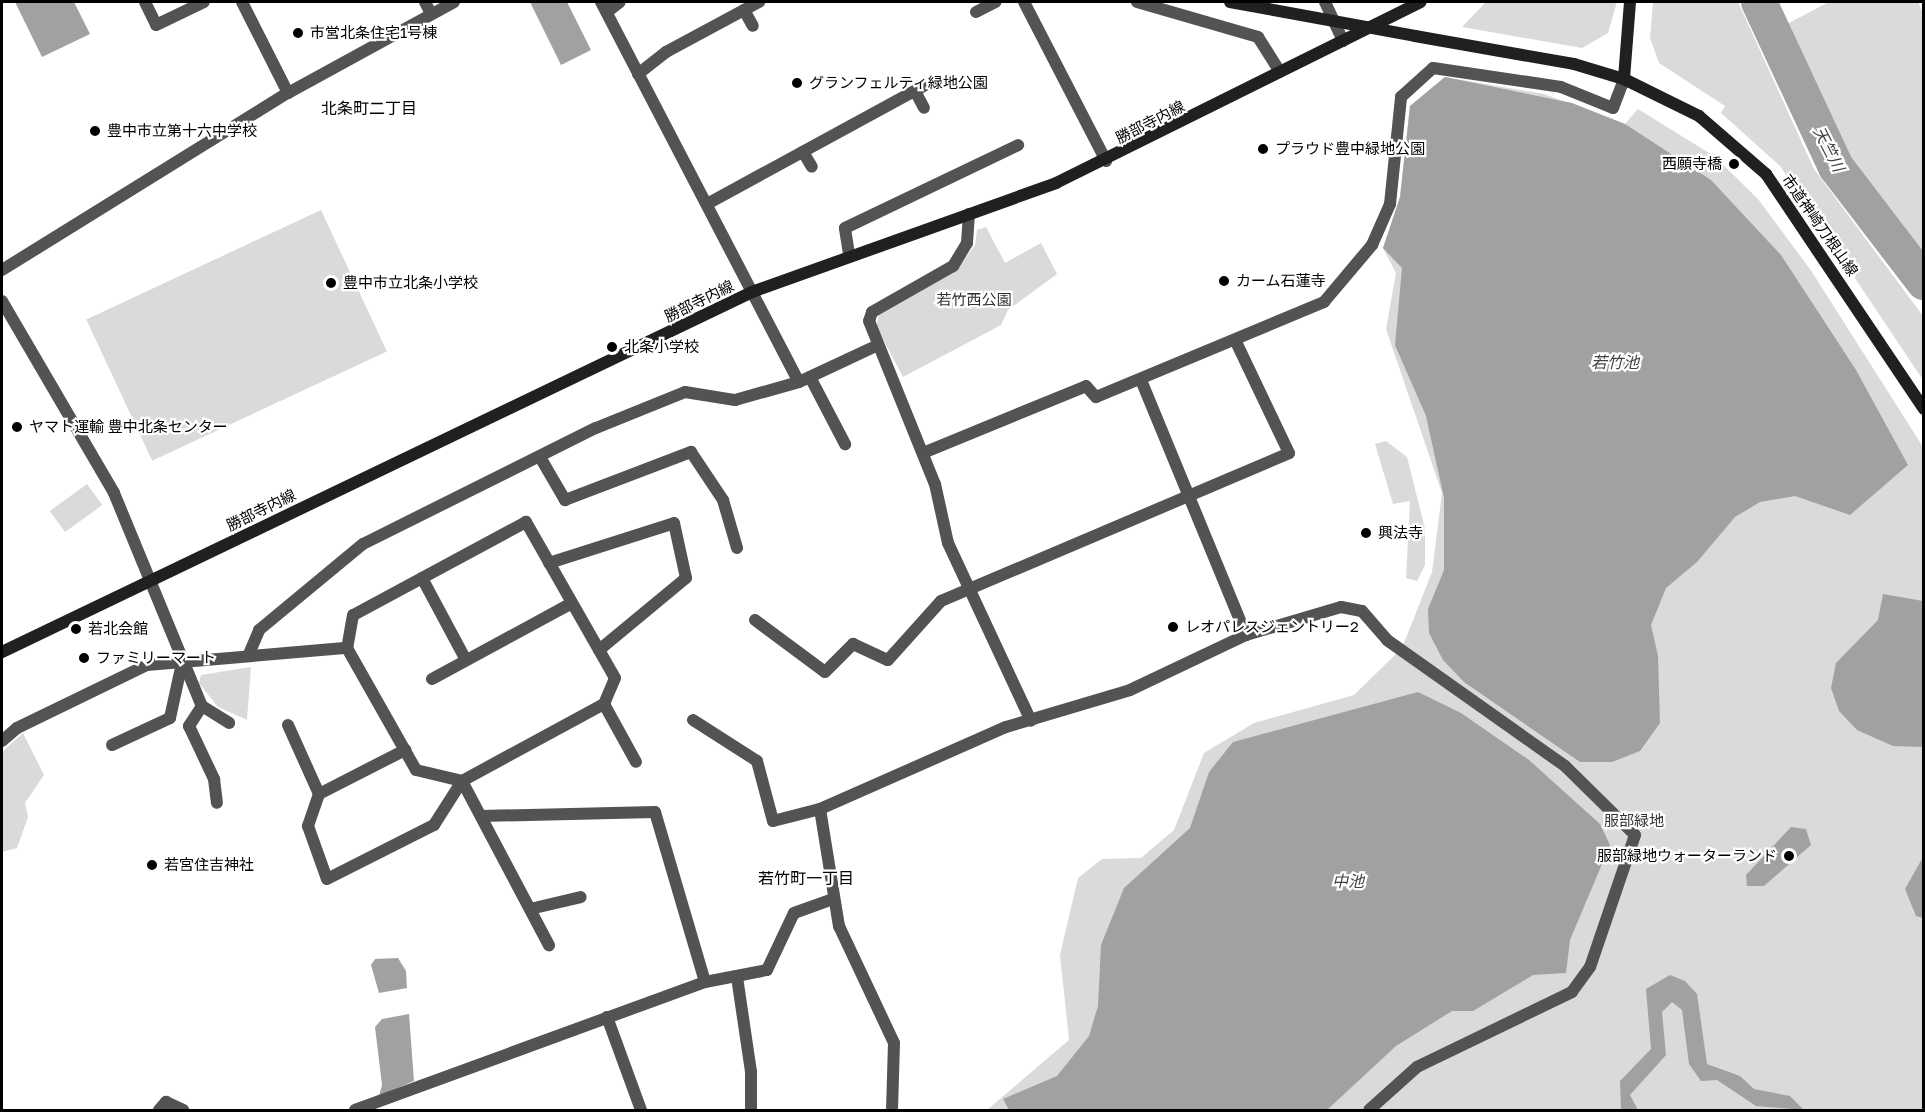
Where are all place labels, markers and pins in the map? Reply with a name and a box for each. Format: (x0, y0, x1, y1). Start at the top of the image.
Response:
place label: 市営北条住宅1号棟 (310, 24, 437, 42)
marker: 市営北条住宅1号棟 (291, 26, 305, 40)
place label: グランフェルティ緑地公園 (809, 74, 989, 92)
marker: グランフェルティ緑地公園 (790, 76, 804, 90)
place label: 豊中市立第十六中学校 (107, 122, 257, 140)
marker: 豊中市立第十六中学校 (88, 124, 102, 138)
place label: プラウド豊中緑地公園 (1275, 140, 1425, 158)
marker: プラウド豊中緑地公園 (1256, 142, 1270, 156)
place label: 西願寺橋 (1662, 155, 1722, 173)
marker: 西願寺橋 (1727, 157, 1741, 171)
place label: カーム石蓮寺 (1236, 272, 1326, 290)
place label: 豊中市立北条小学校 (343, 274, 478, 292)
marker: カーム石蓮寺 (1217, 274, 1231, 288)
marker: 豊中市立北条小学校 (324, 276, 338, 290)
place label: 北条小学校 (624, 338, 699, 356)
marker: 北条小学校 (605, 340, 619, 354)
place label: ヤマト運輸 豊中北条センター (29, 418, 228, 436)
marker: ヤマト運輸 豊中北条センター (10, 420, 24, 434)
place label: 興法寺 (1378, 524, 1423, 542)
marker: 興法寺 (1359, 526, 1373, 540)
place label: レオパレスジェントリー2 (1185, 618, 1359, 636)
place label: 若北会館 (88, 620, 148, 638)
marker: レオパレスジェントリー2 (1166, 620, 1180, 634)
marker: 若北会館 (69, 622, 83, 636)
place label: ファミリーマート (96, 649, 216, 667)
marker: ファミリーマート (77, 651, 91, 665)
place label: 服部緑地ウォーターランド (1597, 847, 1777, 865)
marker: 服部緑地ウォーターランド (1782, 849, 1796, 863)
place label: 若宮住吉神社 (164, 856, 254, 874)
marker: 若宮住吉神社 (145, 858, 159, 872)

